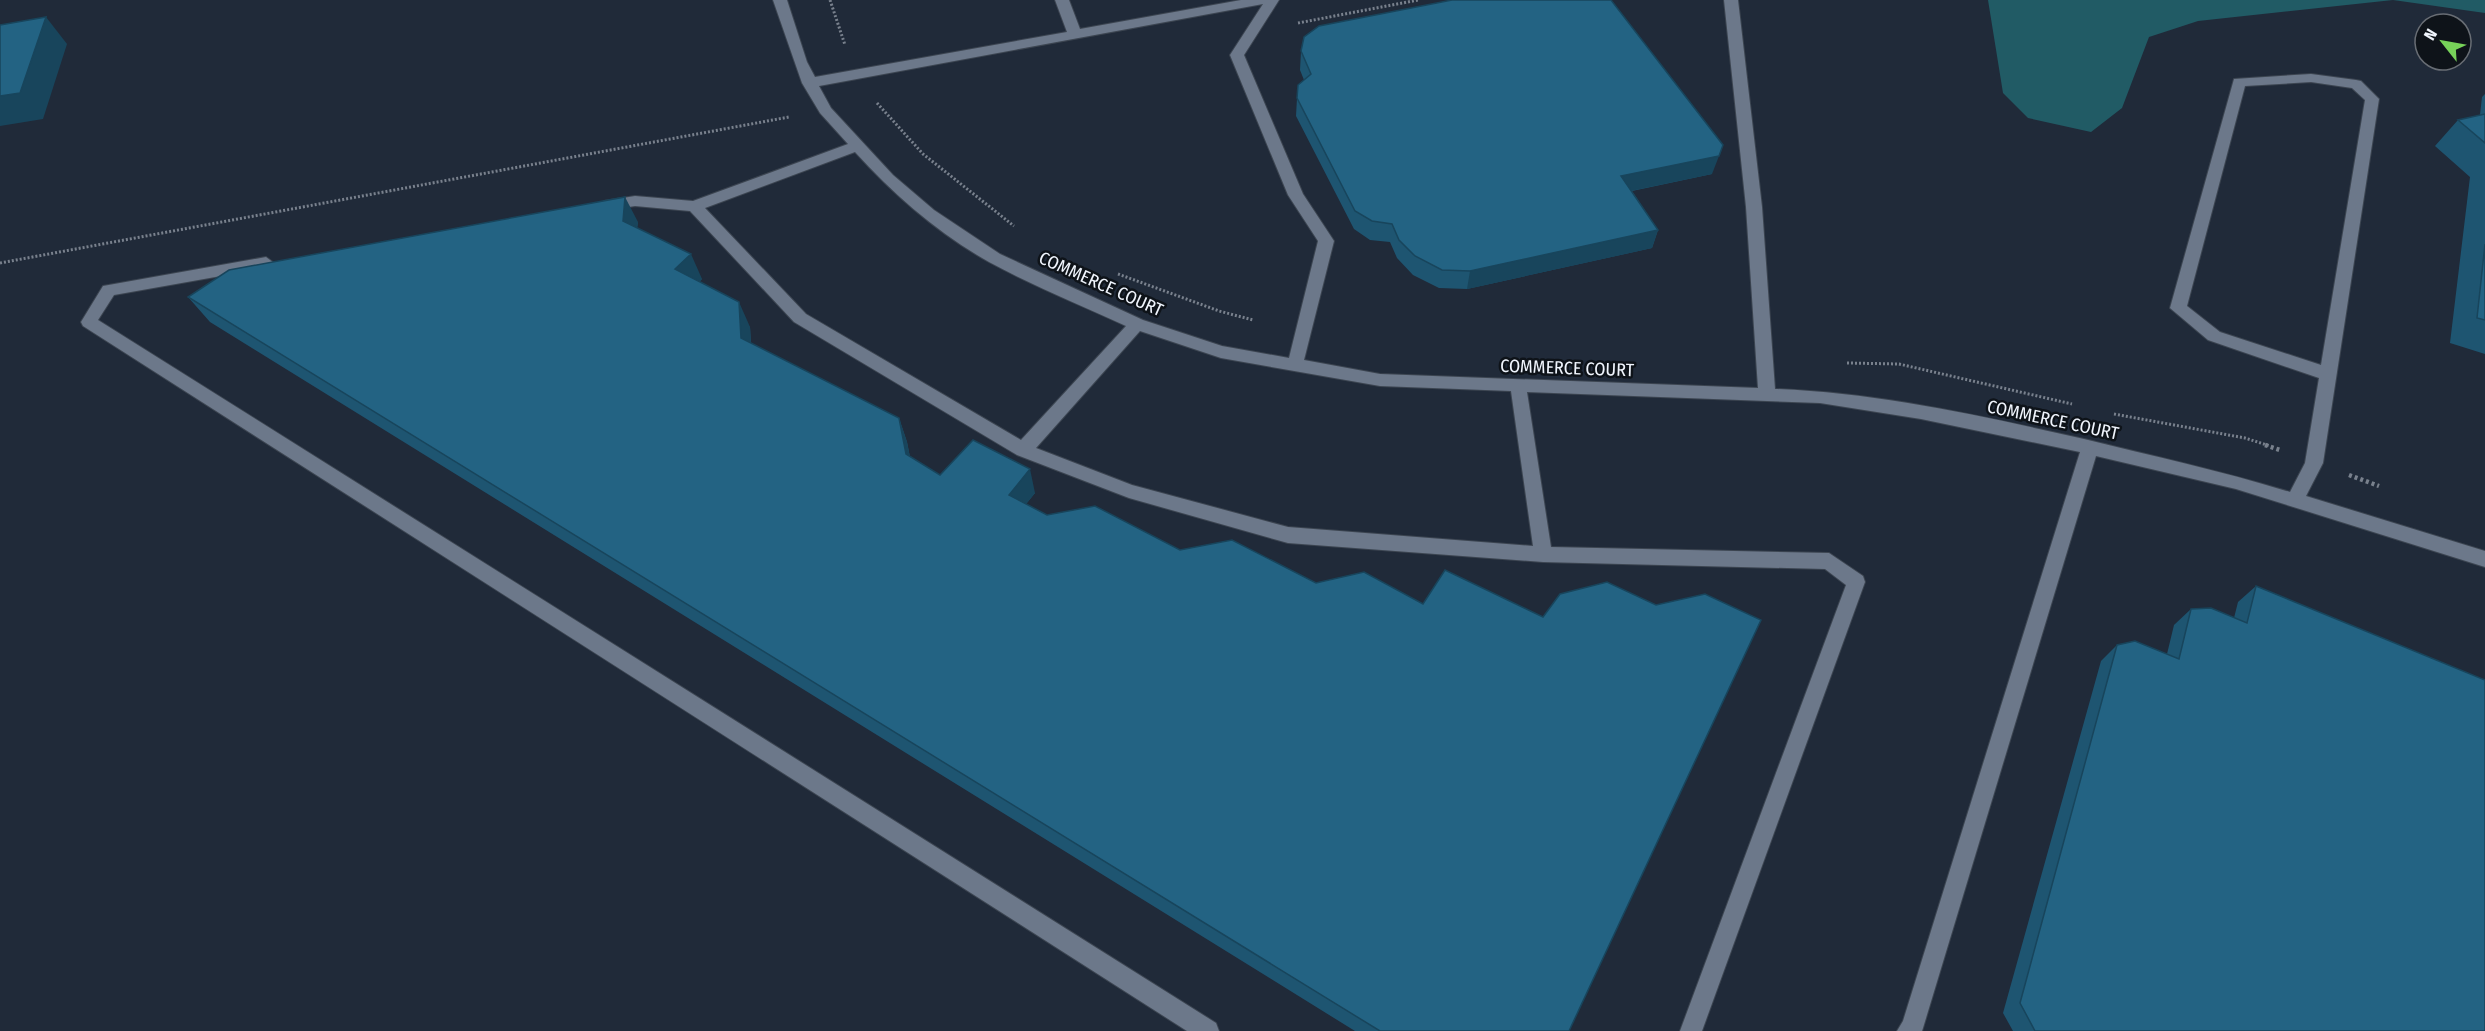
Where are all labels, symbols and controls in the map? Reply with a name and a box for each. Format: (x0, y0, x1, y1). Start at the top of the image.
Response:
north arrow (2413, 12, 2473, 72)
text: N (2420, 26, 2441, 44)
street label: COMMERCE COURT (1035, 247, 1167, 322)
street label: COMMERCE COURT (1500, 355, 1635, 381)
street label: COMMERCE COURT (1985, 395, 2121, 445)

